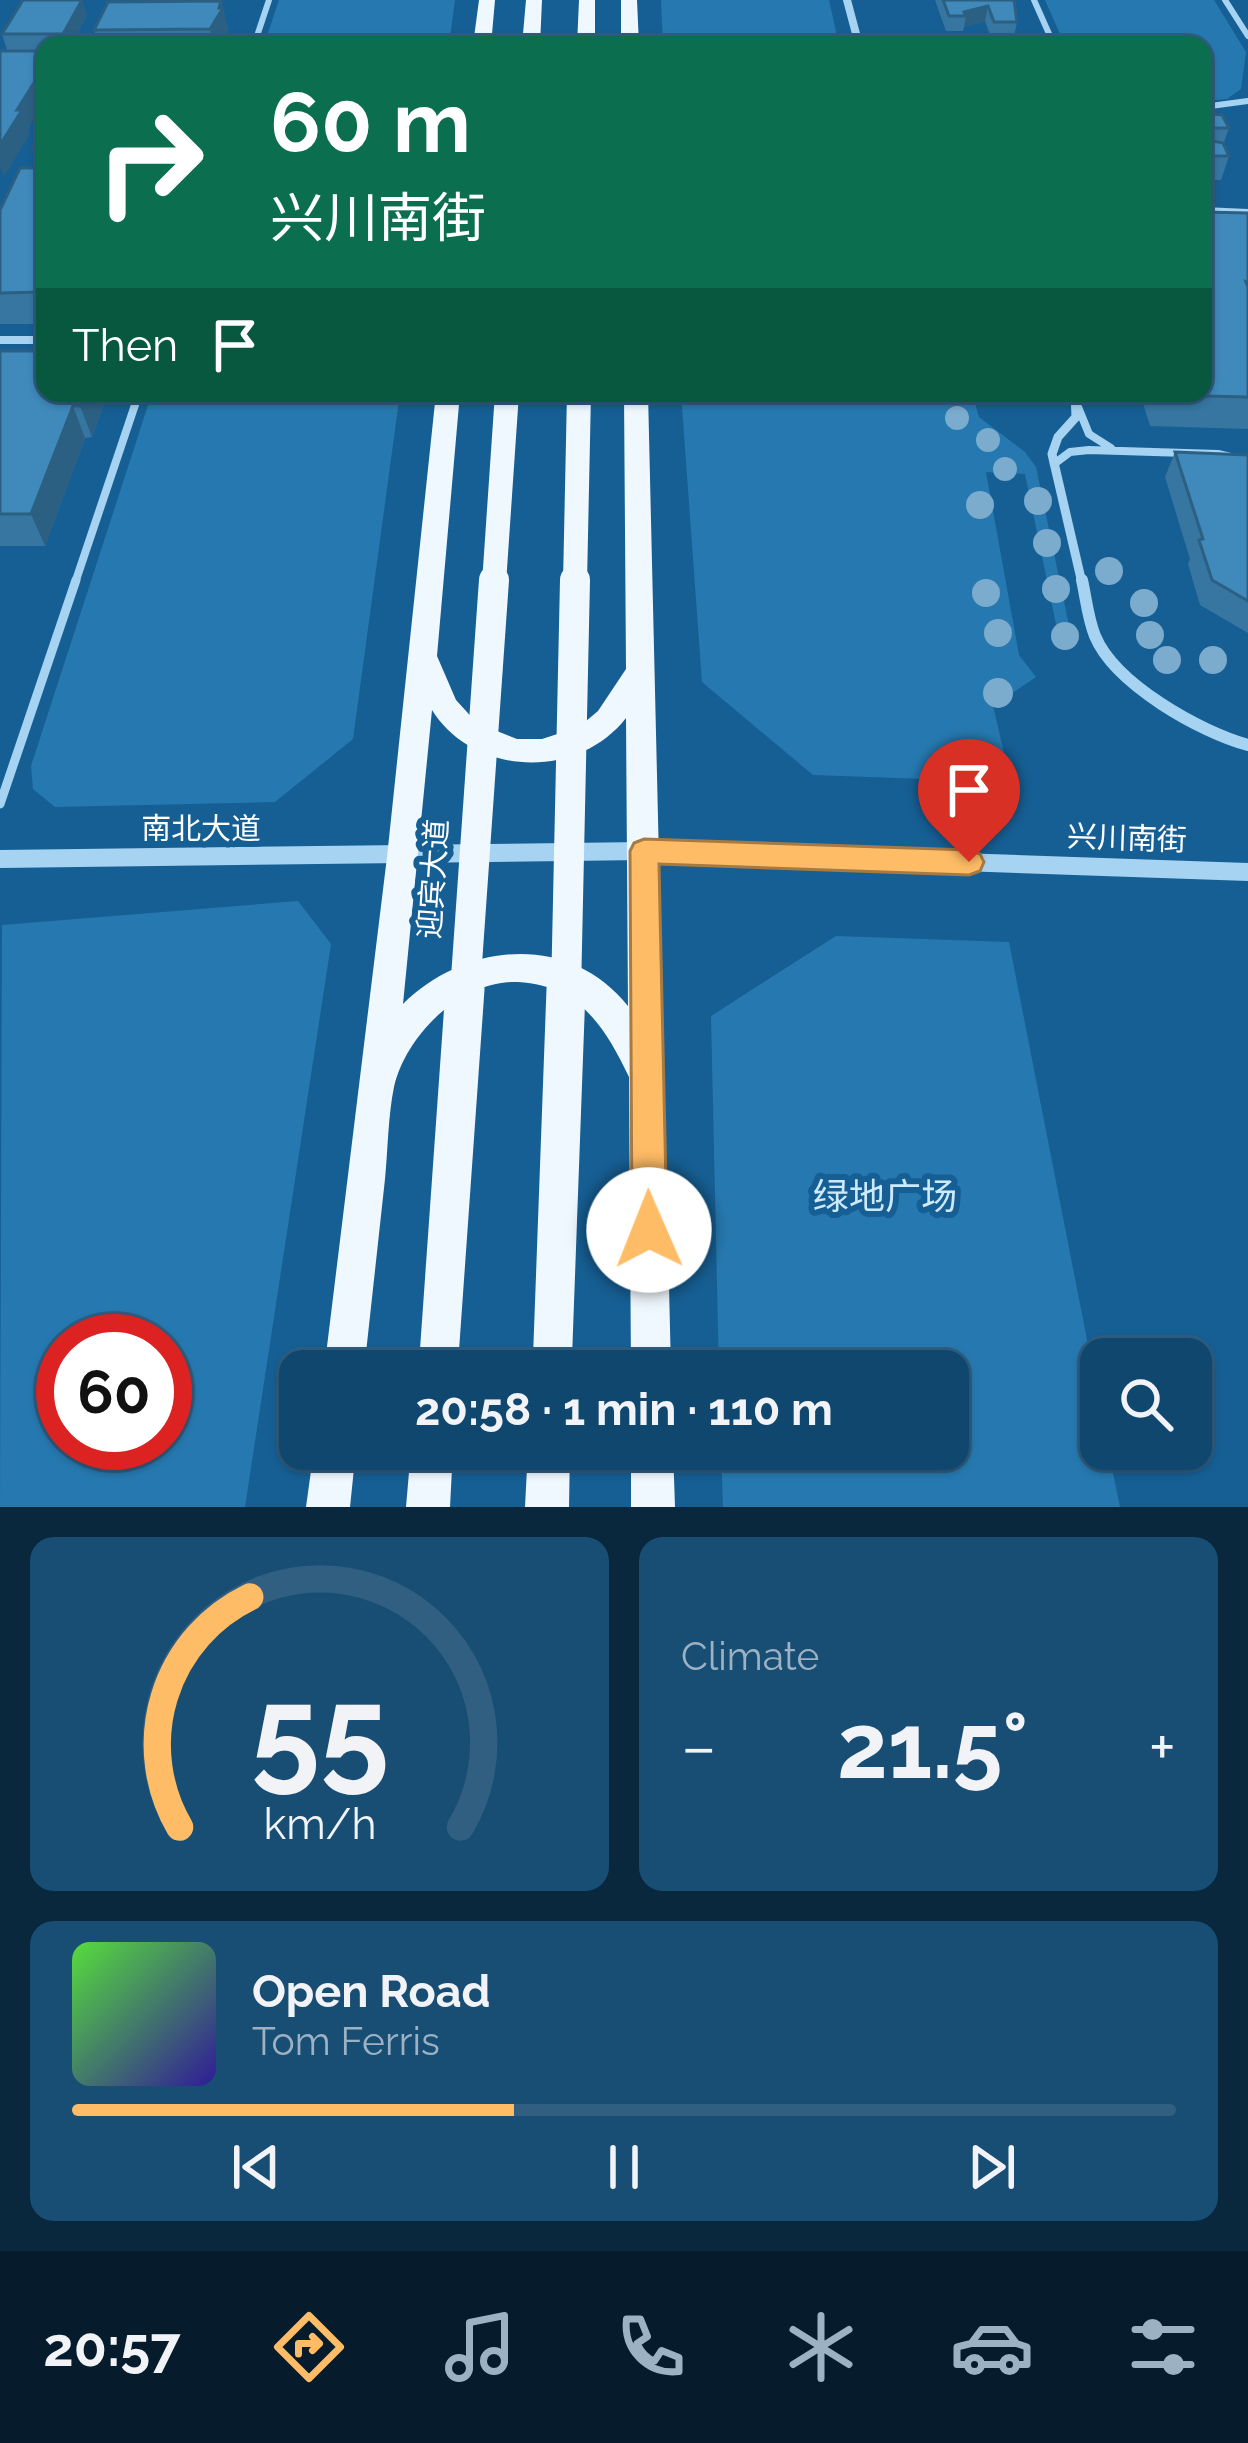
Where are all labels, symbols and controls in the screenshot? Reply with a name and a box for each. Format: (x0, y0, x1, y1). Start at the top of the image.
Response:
text: 60 m (270, 73, 471, 172)
icon: right (72, 84, 228, 240)
text: 兴川南街 (270, 186, 486, 250)
icon: arrive (202, 312, 268, 378)
text: Then (72, 319, 178, 372)
pin (918, 739, 1020, 862)
icon: arrive (936, 757, 1002, 823)
street label: 南北大道 (141, 811, 261, 846)
street label: 迎宾大道 (411, 818, 455, 940)
street label: 兴川南街 (1066, 818, 1188, 858)
position arrow (586, 1167, 712, 1293)
park label: 绿地广场 (813, 1175, 957, 1217)
speed limit sign: 60 (36, 1314, 192, 1470)
map controls (1080, 1338, 1212, 1470)
button: search (1080, 1338, 1212, 1470)
text: 20:58 · 1 min · 110 m (415, 1383, 833, 1436)
text: Climate (681, 1633, 819, 1679)
text: 55 (250, 1659, 389, 1805)
text: 21.5° (837, 1693, 1028, 1799)
text: − (681, 1708, 717, 1785)
text: + (1149, 1708, 1176, 1785)
text: km/h (263, 1799, 376, 1849)
text: Open Road (252, 1965, 491, 2018)
text: Tom Ferris (252, 2018, 440, 2064)
icon: previous (223, 2134, 289, 2200)
icon: pause (591, 2134, 657, 2200)
icon: next (959, 2134, 1025, 2200)
icon: directions (267, 2305, 351, 2389)
icon: music (438, 2305, 522, 2389)
icon: phone (609, 2305, 693, 2389)
icon: climate (779, 2305, 863, 2389)
icon: car (950, 2305, 1034, 2389)
icon: filters (1121, 2305, 1205, 2389)
text: 20:57 (43, 2315, 181, 2379)

